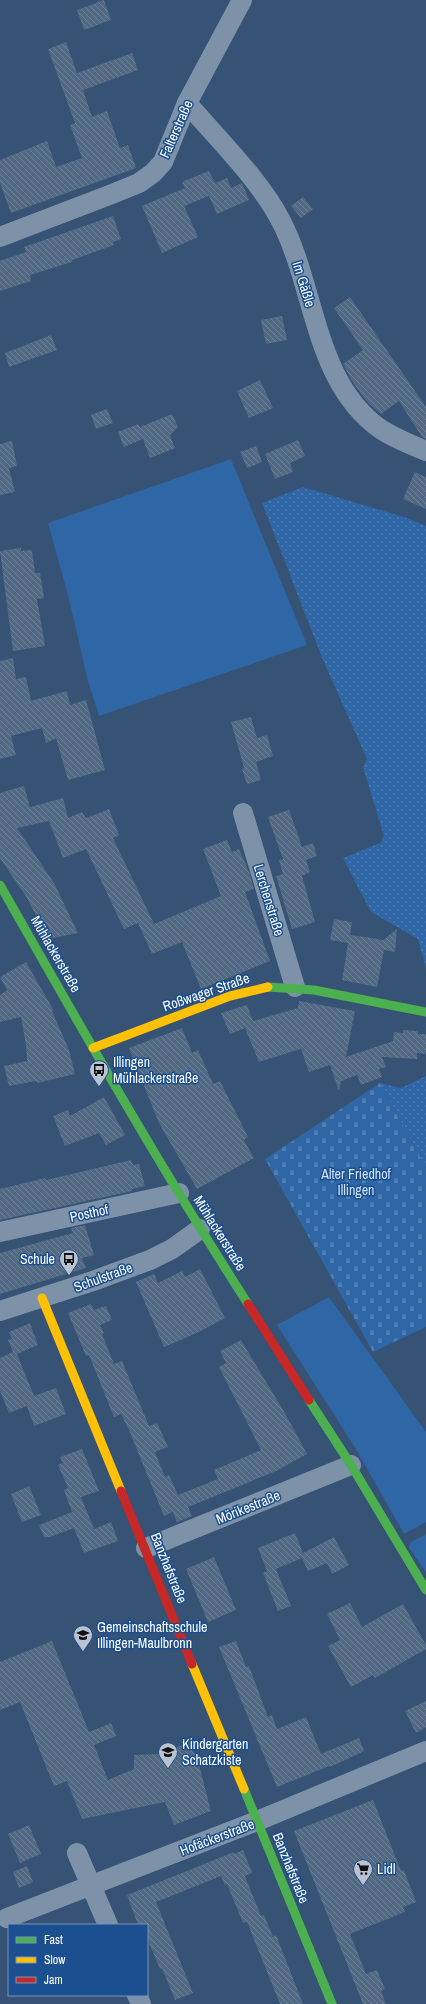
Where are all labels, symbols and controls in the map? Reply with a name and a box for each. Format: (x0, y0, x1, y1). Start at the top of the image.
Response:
street label: Falterstraße (155, 97, 197, 161)
street label: Im Gäßle (288, 259, 320, 309)
street label: Lerchenstraße (250, 862, 288, 938)
street label: Mühlackerstraße (27, 912, 85, 996)
street label: Roßwager Straße (160, 969, 252, 1015)
place label: Illingen Mühlackerstraße (113, 1053, 198, 1087)
bus stop icon: Illingen Mühlackerstraße (88, 1059, 110, 1087)
park label: Alter Friedhof Illingen (320, 1165, 392, 1199)
street label: Mühlackerstraße (190, 1192, 250, 1274)
street label: Posthof (68, 1200, 111, 1226)
bus stop icon: Schule (58, 1248, 80, 1276)
place label: Schule (20, 1250, 55, 1268)
street label: Schulstraße (71, 1258, 135, 1296)
street label: Mörikestraße (213, 1486, 283, 1528)
street label: Banzhafstraße (147, 1530, 191, 1606)
place label: Gemeinschaftsschule Illingen-Maulbronn (97, 1618, 207, 1652)
school or university icon: Gemeinschaftsschule Illingen-Maulbronn (72, 1624, 94, 1652)
place label: Kindergarten Schatzkiste (182, 1735, 248, 1769)
school or university icon: Kindergarten Schatzkiste (157, 1741, 179, 1769)
street label: Hofäckerstraße (177, 1815, 257, 1859)
street label: Banzhafstraße (269, 1830, 313, 1906)
supermarket icon: Lidl (352, 1858, 374, 1886)
place label: Lidl (377, 1860, 396, 1878)
legend (8, 1924, 148, 1996)
text: Fast (44, 1932, 63, 1948)
text: Slow (44, 1952, 66, 1968)
text: Jam (44, 1972, 63, 1988)

